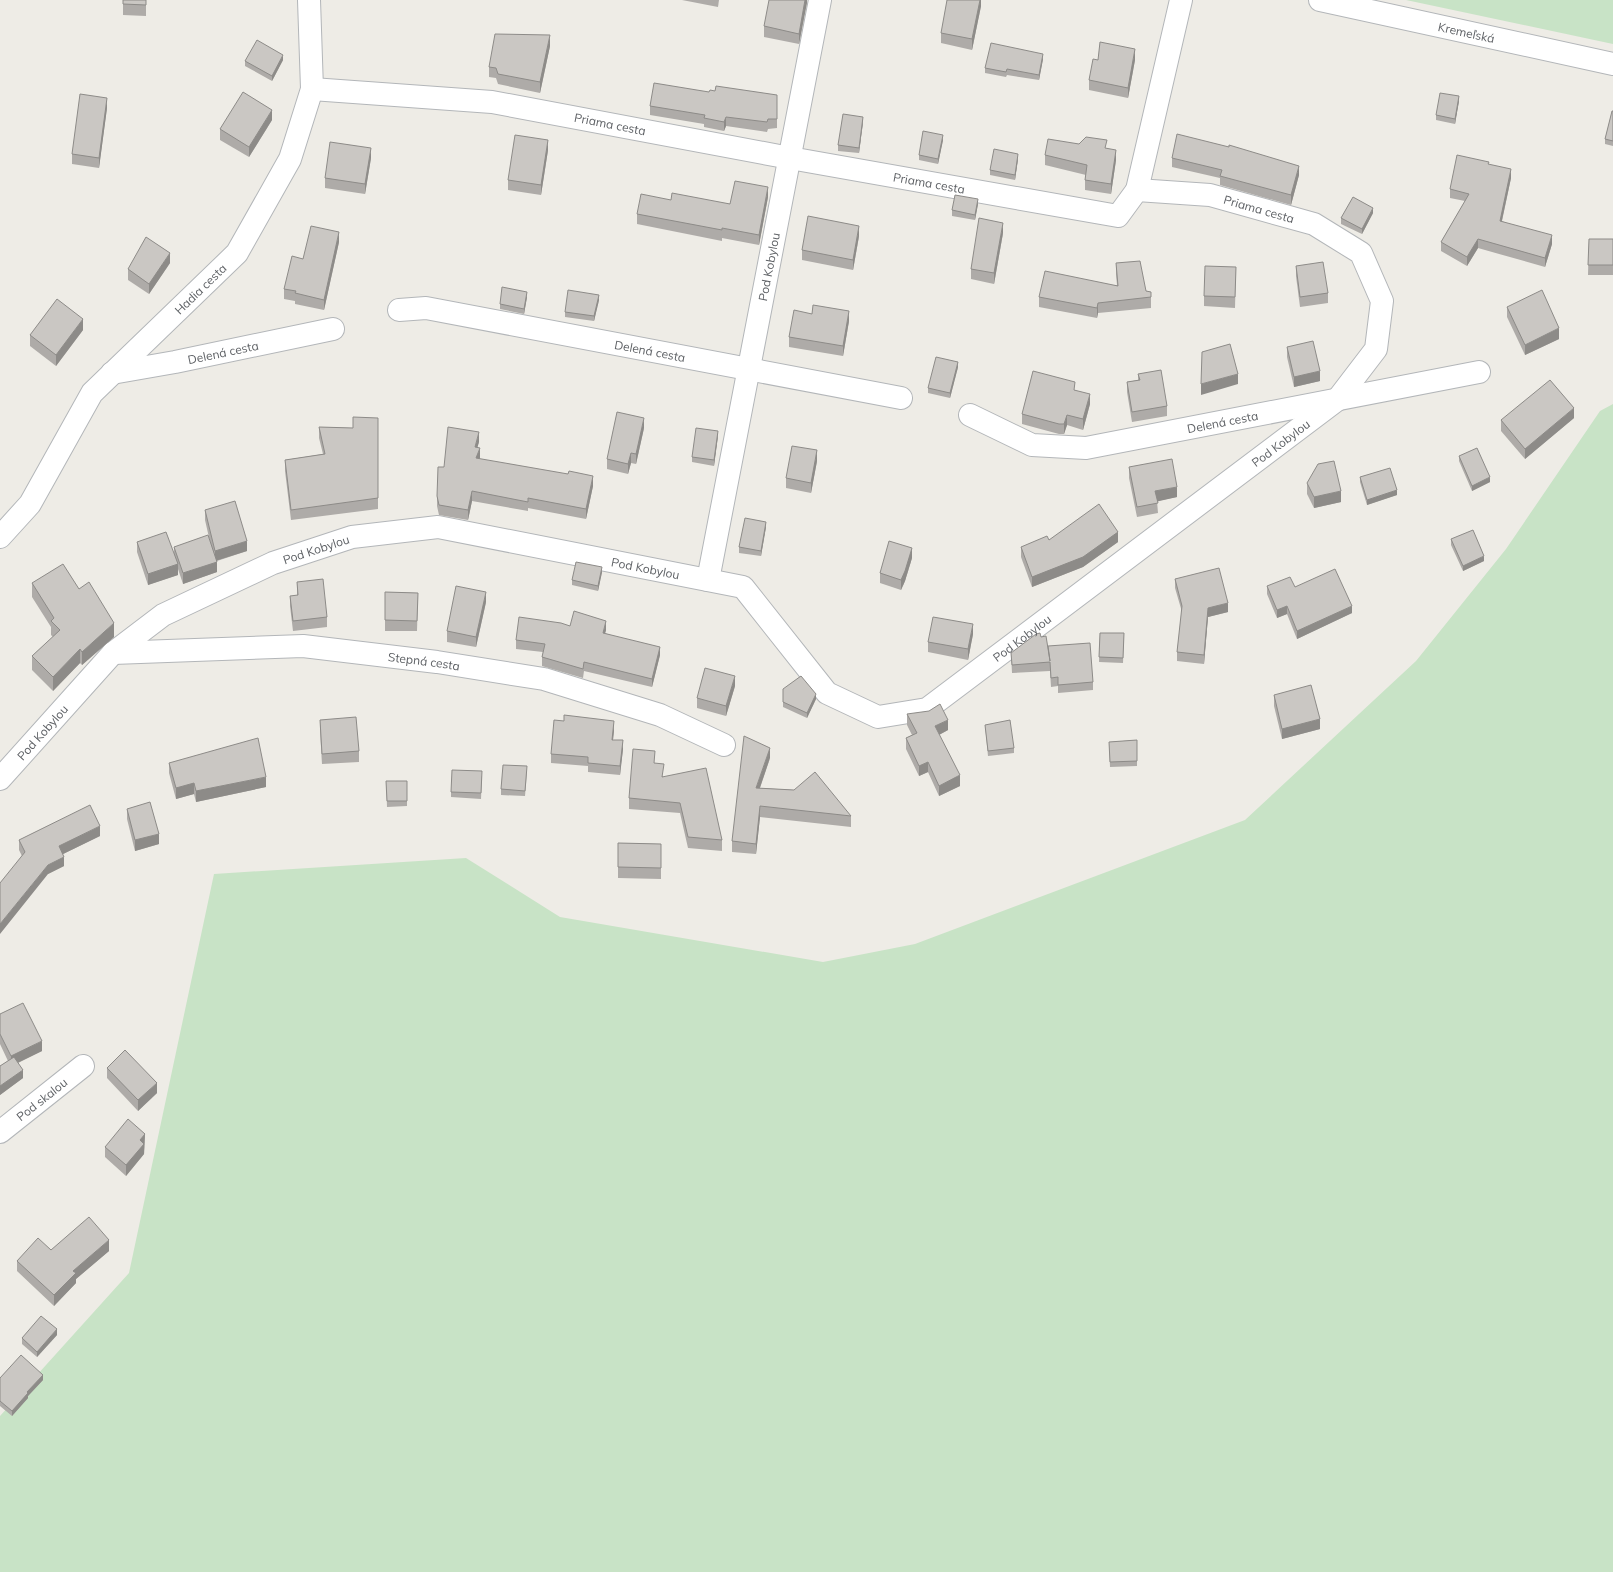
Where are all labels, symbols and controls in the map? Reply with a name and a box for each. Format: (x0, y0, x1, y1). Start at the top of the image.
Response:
street label: Kremeľská (1437, 19, 1496, 45)
street label: Priama cesta (573, 110, 647, 138)
street label: Priama cesta (892, 169, 966, 197)
street label: Priama cesta (1222, 192, 1296, 226)
street label: Pod Kobylou (755, 231, 782, 302)
street label: Hadia cesta (171, 260, 229, 317)
street label: Delená cesta (613, 336, 687, 364)
street label: Delená cesta (186, 337, 260, 367)
street label: Delená cesta (1186, 407, 1259, 436)
street label: Pod Kobylou (1248, 416, 1312, 470)
street label: Pod Kobylou (281, 531, 351, 567)
street label: Pod Kobylou (610, 554, 681, 582)
street label: Pod Kobylou (989, 611, 1054, 665)
street label: Stepná cesta (387, 649, 461, 673)
street label: Pod Kobylou (13, 701, 71, 763)
street label: Pod skalou (13, 1074, 70, 1124)

